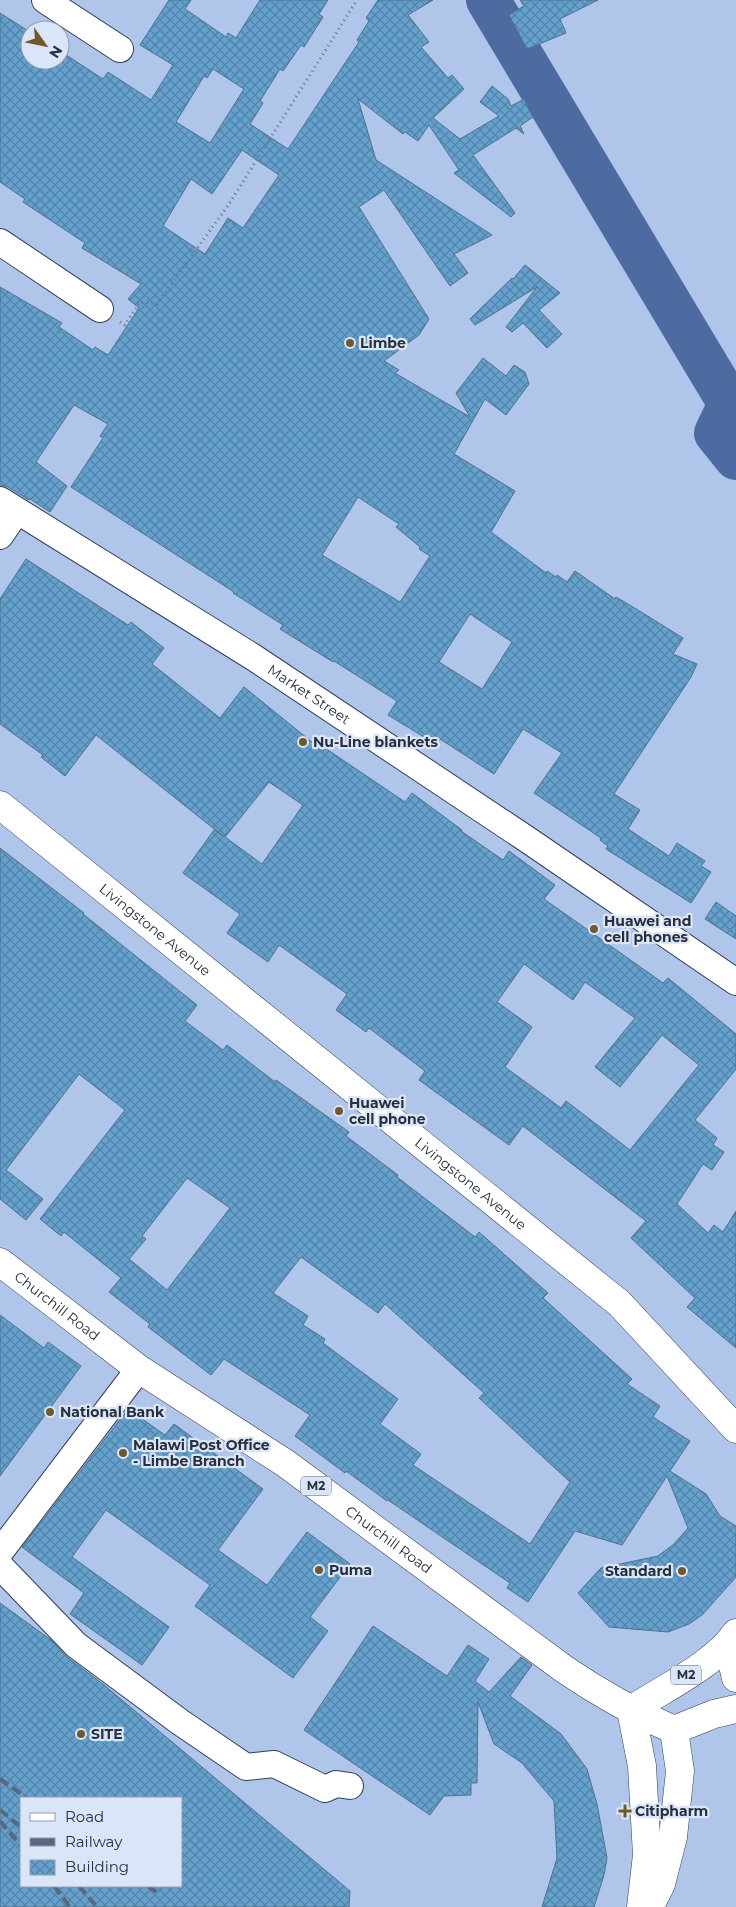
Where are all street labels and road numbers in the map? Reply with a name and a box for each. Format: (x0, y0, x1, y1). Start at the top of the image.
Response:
street label: Market Street (264, 660, 354, 728)
street label: Livingstone Avenue (96, 879, 214, 980)
street label: Livingstone Avenue (411, 1133, 530, 1234)
street label: Churchill Road (11, 1267, 103, 1345)
road number: M2 (301, 1476, 331, 1495)
street label: Churchill Road (342, 1502, 436, 1577)
road number: M2 (671, 1666, 701, 1684)

